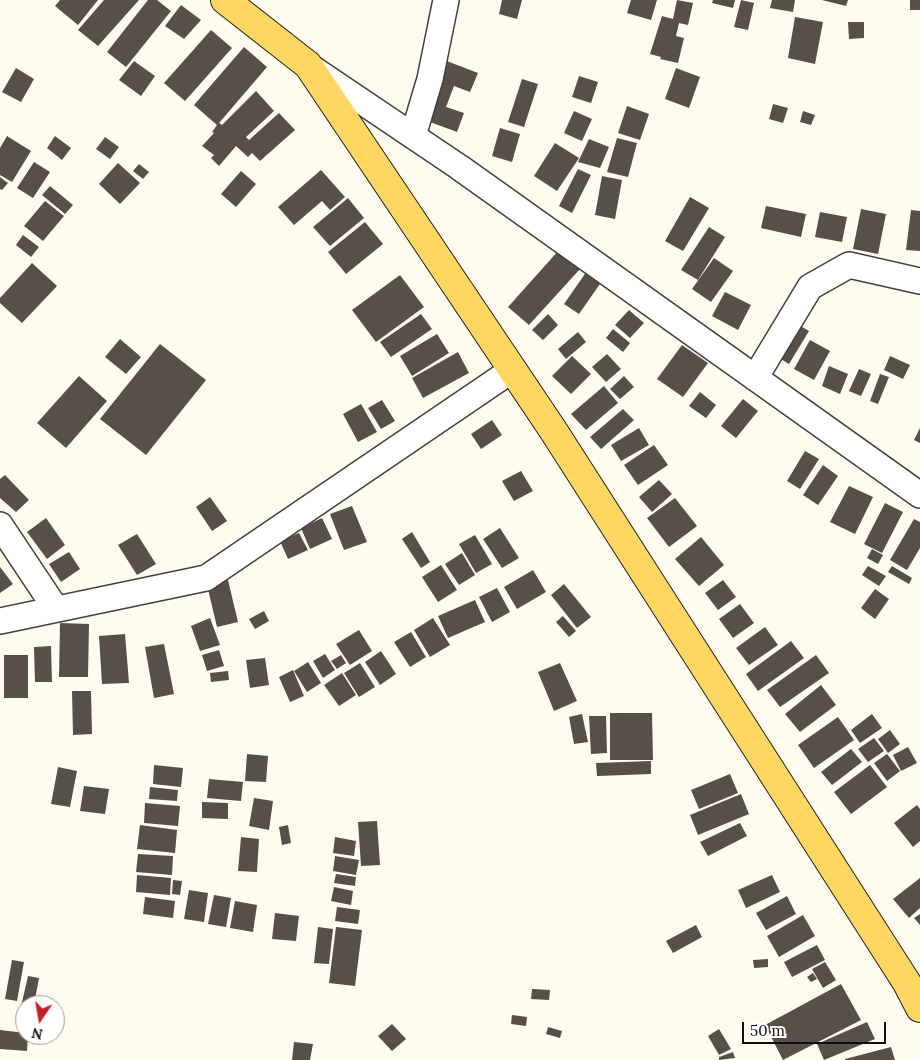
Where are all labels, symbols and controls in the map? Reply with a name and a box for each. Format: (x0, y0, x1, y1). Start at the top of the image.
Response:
north arrow (15, 995, 65, 1045)
scale bar (745, 1012, 889, 1044)
text: 50 m (750, 1021, 785, 1040)
text: N (30, 1024, 44, 1044)

